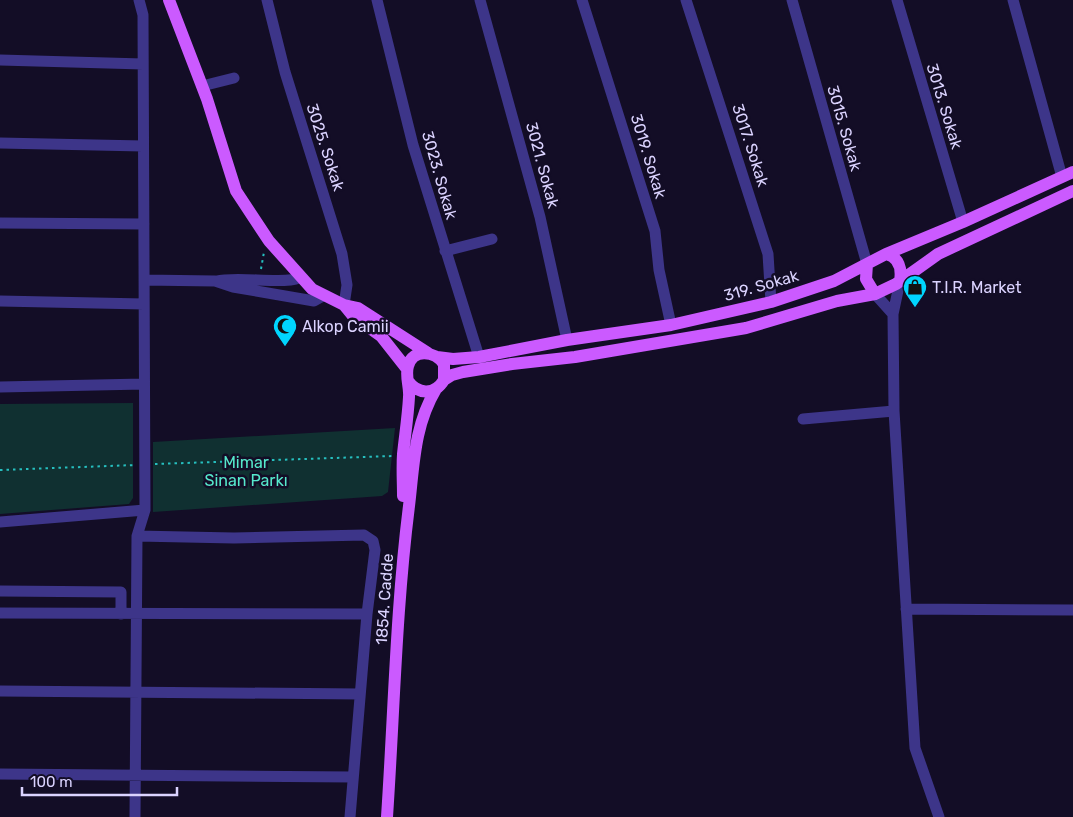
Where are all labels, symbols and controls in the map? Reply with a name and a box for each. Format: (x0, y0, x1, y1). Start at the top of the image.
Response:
street label: 3013. Sokak (922, 61, 967, 152)
street label: 3015. Sokak (823, 83, 866, 174)
street label: 3025. Sokak (302, 101, 349, 194)
street label: 3017. Sokak (728, 101, 773, 190)
street label: 3019. Sokak (627, 112, 671, 201)
street label: 3021. Sokak (522, 120, 563, 211)
street label: 3023. Sokak (418, 129, 461, 222)
street label: 319. Sokak (722, 266, 801, 305)
shop icon: T.I.R. Market (902, 274, 928, 308)
place label: T.I.R. Market (932, 278, 1021, 297)
mosque icon: Alkop Camii (272, 313, 298, 347)
place label: Alkop Camii (302, 317, 389, 336)
park label: Mimar Sinan Parkı (204, 453, 288, 490)
street label: 1854. Cadde (372, 553, 397, 645)
scale bar (22, 764, 178, 796)
text: 100 m (30, 773, 72, 791)

